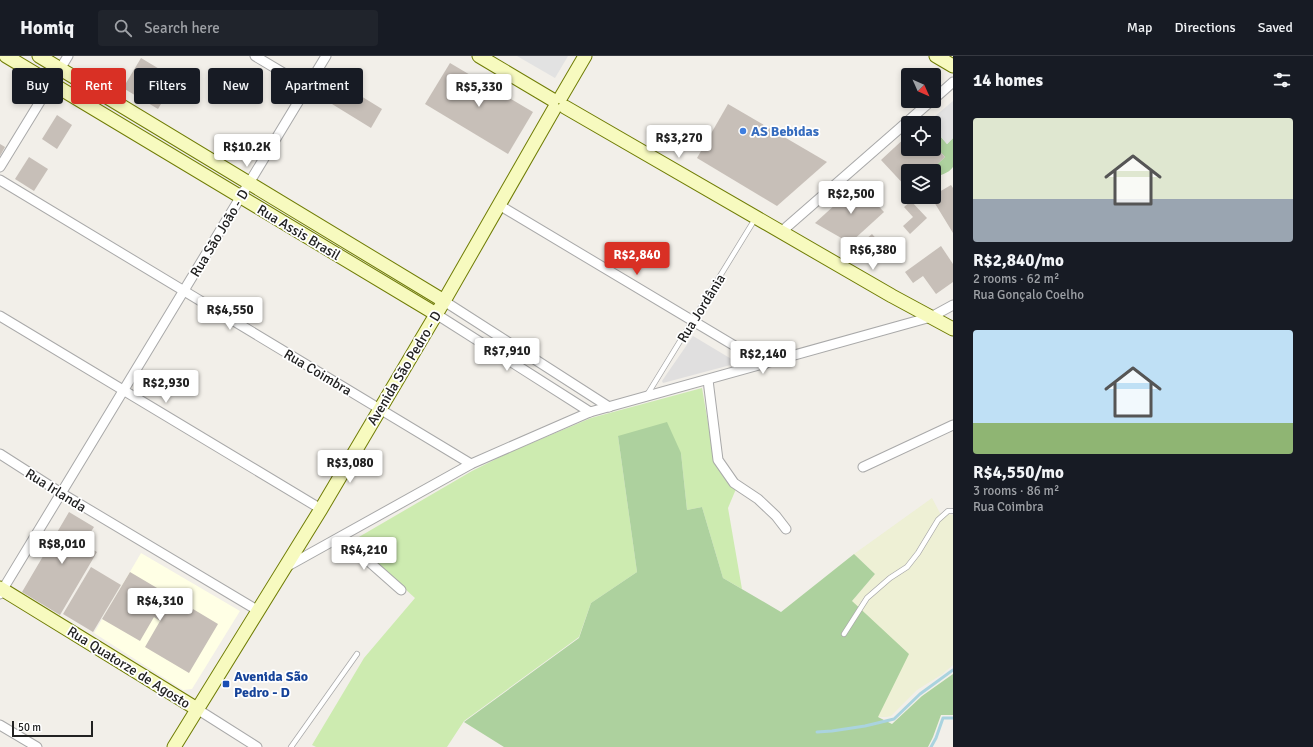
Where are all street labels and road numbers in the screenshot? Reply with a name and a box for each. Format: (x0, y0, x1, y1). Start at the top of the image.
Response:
street label: Rua São João - D (187, 186, 252, 280)
street label: Rua Assis Brasil (254, 201, 344, 264)
street label: Rua Jordânia (674, 271, 729, 346)
street label: Avenida São Pedro - D (364, 308, 445, 428)
street label: Rua Coimbra (281, 346, 355, 399)
street label: Rua Irlanda (22, 465, 89, 516)
street label: Rua Quatorze de Agosto (64, 623, 193, 712)

